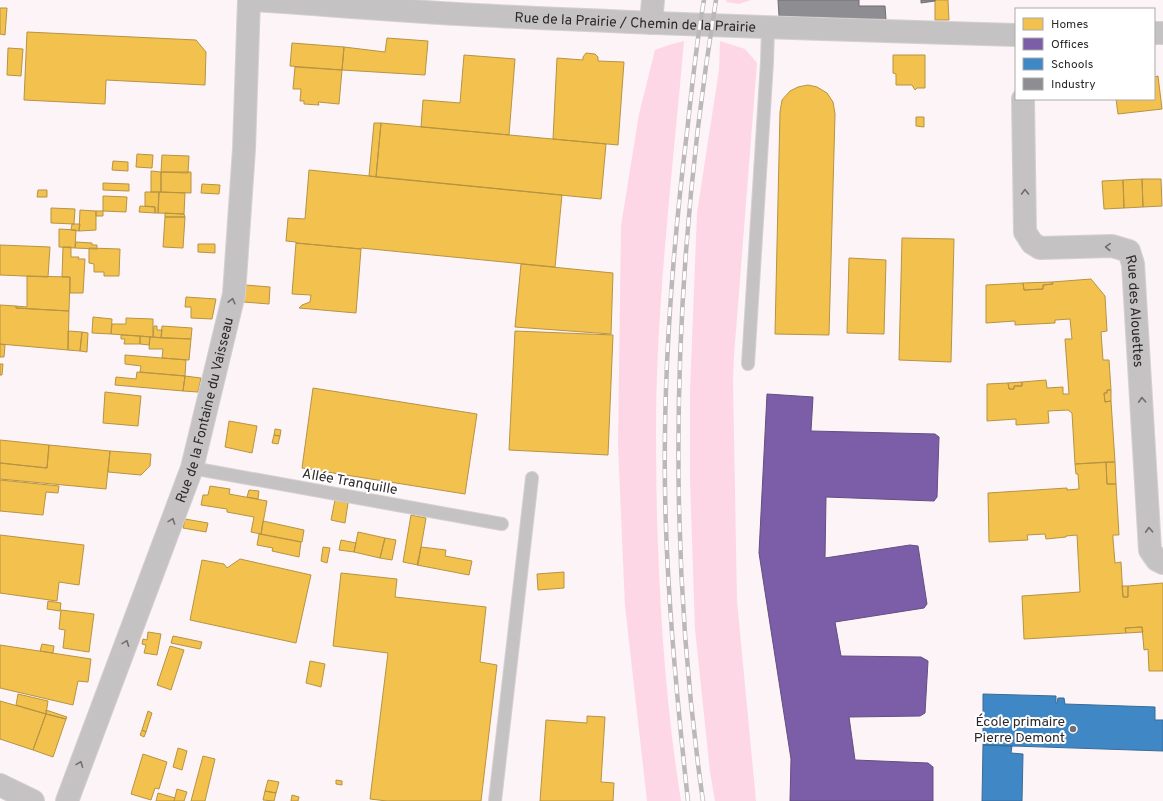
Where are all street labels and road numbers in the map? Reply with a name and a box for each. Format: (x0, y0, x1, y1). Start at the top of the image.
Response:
street label: Rue de la Prairie / Chemin de la Prairie (514, 10, 756, 37)
street label: Rue des Alouettes (1121, 253, 1146, 368)
street label: Rue de la Fontaine du Vaisseau (173, 316, 238, 506)
street label: Allée Tranquille (301, 466, 399, 499)

